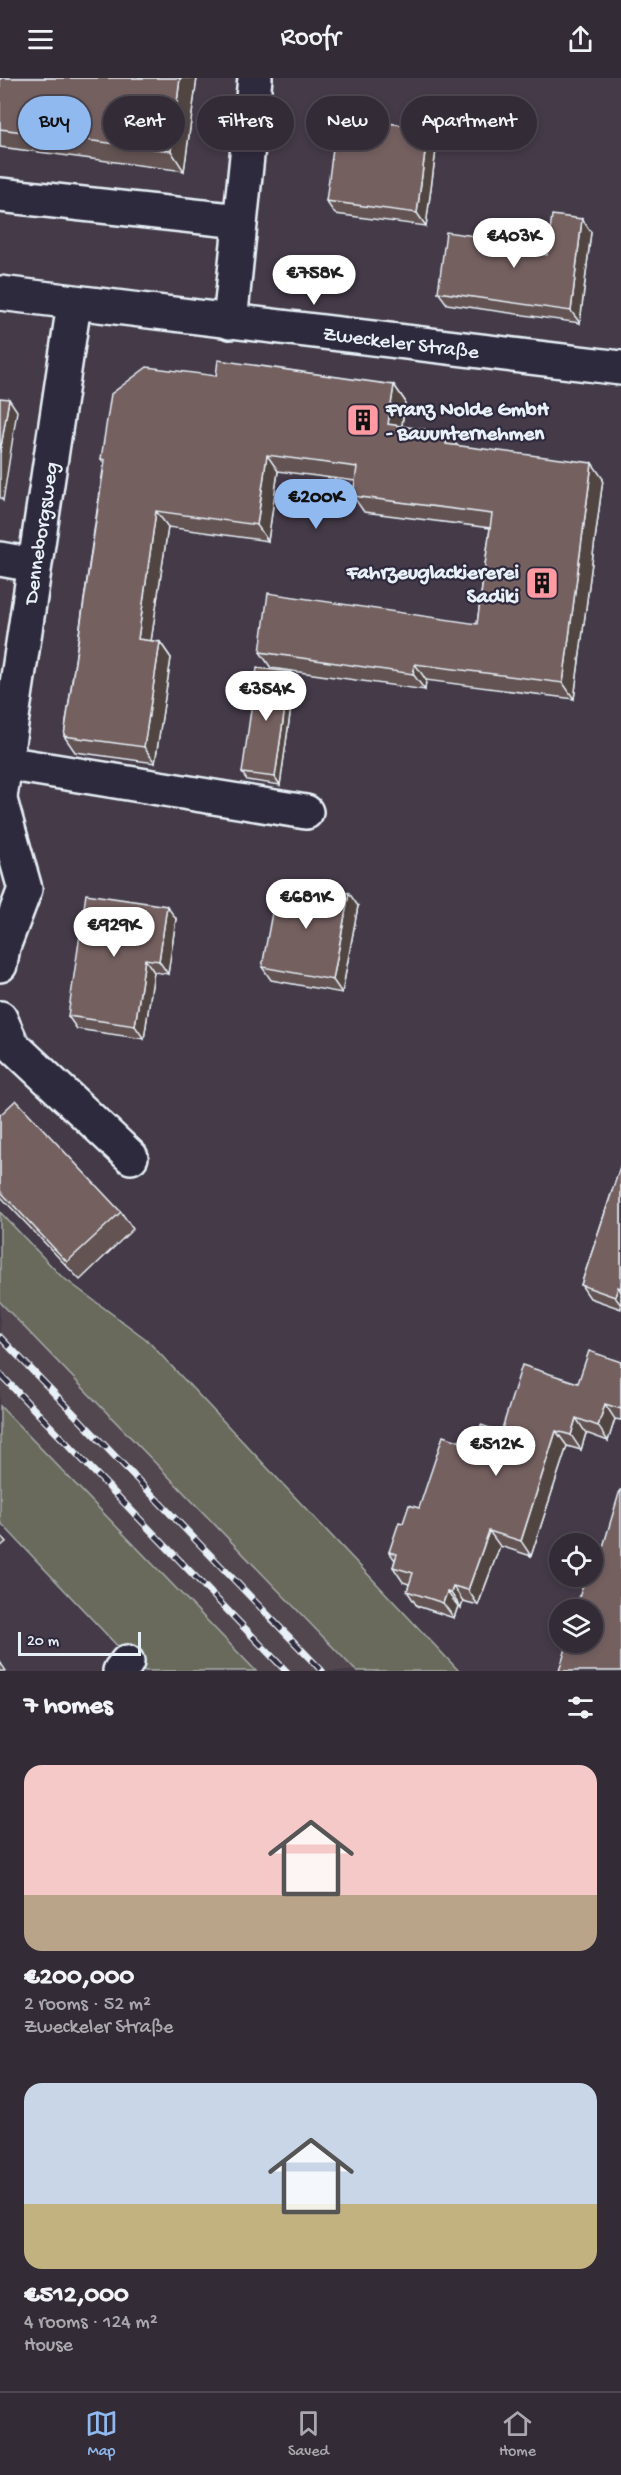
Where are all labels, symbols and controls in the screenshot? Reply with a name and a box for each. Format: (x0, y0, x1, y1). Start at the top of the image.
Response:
icon: menu (24, 23, 57, 56)
text: Roofr (281, 23, 341, 55)
icon: share (564, 23, 597, 56)
chip: Buy (18, 96, 91, 150)
chip: Rent (103, 96, 185, 150)
chip: Filters (197, 96, 294, 150)
chip: New (306, 96, 389, 150)
chip: Apartment (401, 96, 537, 150)
pin: €403K (472, 218, 556, 269)
text: €403K (487, 226, 541, 249)
pin: €758K (272, 255, 356, 306)
text: €758K (287, 263, 341, 286)
street label: Zweckeler Straße (321, 323, 481, 367)
place label: Franz Nolde GmbH - Bauunternehmen (385, 399, 550, 448)
building icon: Franz Nolde GmbH - Bauunternehmen (345, 402, 381, 438)
street label: Denneborgsweg (20, 461, 66, 608)
pin: €200K (274, 479, 358, 530)
text: €200K (288, 487, 344, 510)
place label: Fahrzeuglackiererei Sadiki (346, 562, 519, 611)
building icon: Fahrzeuglackiererei Sadiki (524, 565, 560, 601)
pin: €354K (224, 671, 308, 722)
text: €354K (239, 679, 293, 702)
pin: €681K (264, 879, 348, 930)
text: €681K (280, 887, 332, 910)
pin: €929K (72, 907, 156, 958)
text: €929K (88, 915, 140, 938)
pin: €512K (454, 1426, 538, 1477)
text: €512K (470, 1434, 522, 1457)
map controls (549, 1533, 603, 1653)
button: locate (549, 1533, 603, 1587)
button: layers (549, 1599, 603, 1653)
scale bar (18, 1629, 141, 1656)
text: 20 m (27, 1633, 59, 1652)
icon: filters (564, 1691, 597, 1724)
text: 7 homes (24, 1692, 113, 1723)
icon: home (257, 1804, 365, 1912)
text: €200,000 (24, 1963, 134, 1994)
text: 2 rooms · 52 m² (24, 1994, 151, 2017)
text: Zweckeler Straße (24, 2017, 173, 2040)
icon: home (257, 2122, 365, 2230)
text: €512,000 (24, 2281, 129, 2312)
text: 4 rooms · 124 m² (24, 2312, 158, 2335)
text: House (24, 2335, 73, 2358)
tab: Map (85, 2407, 118, 2462)
tab: Saved (288, 2407, 329, 2462)
tab: Home (499, 2407, 536, 2462)

